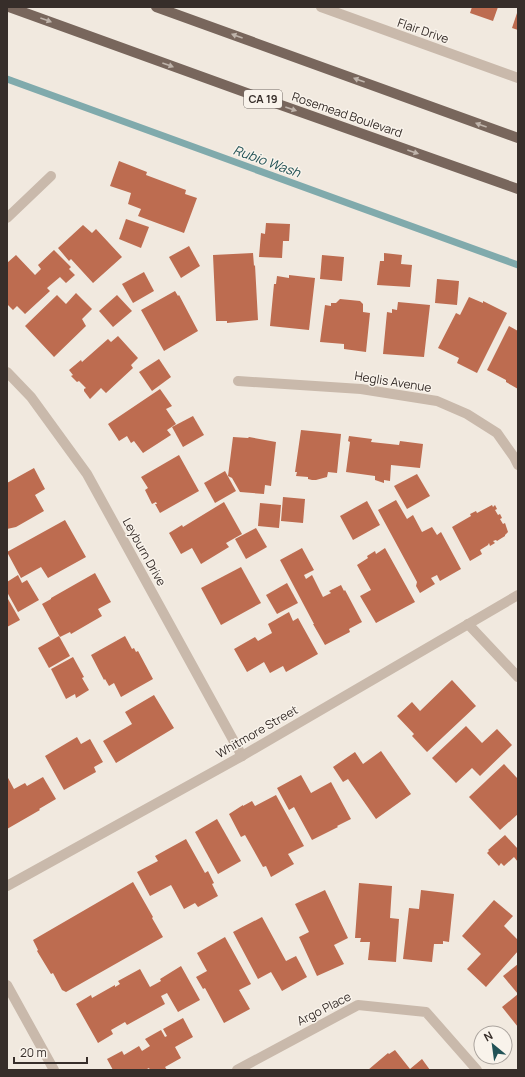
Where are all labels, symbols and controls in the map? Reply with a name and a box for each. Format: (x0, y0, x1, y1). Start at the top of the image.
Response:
street label: Flair Drive (395, 14, 451, 47)
one-way arrow (41, 18, 53, 24)
one-way arrow (230, 33, 242, 39)
one-way arrow (163, 62, 175, 68)
one-way arrow (353, 77, 365, 83)
street label: Rosemead Boulevard (290, 88, 405, 141)
road number: CA 19 (244, 90, 282, 108)
one-way arrow (285, 106, 297, 112)
one-way arrow (475, 121, 487, 127)
water label: Rubio Wash (231, 141, 304, 182)
one-way arrow (408, 149, 420, 155)
street label: Heglis Avenue (353, 367, 433, 396)
street label: Leyburn Drive (119, 515, 170, 589)
street label: Whitmore Street (213, 701, 301, 762)
street label: Argo Place (294, 988, 354, 1029)
north arrow (473, 1025, 513, 1065)
text: N (481, 1027, 495, 1044)
scale bar (14, 1039, 87, 1065)
text: 20 m (20, 1044, 47, 1061)

